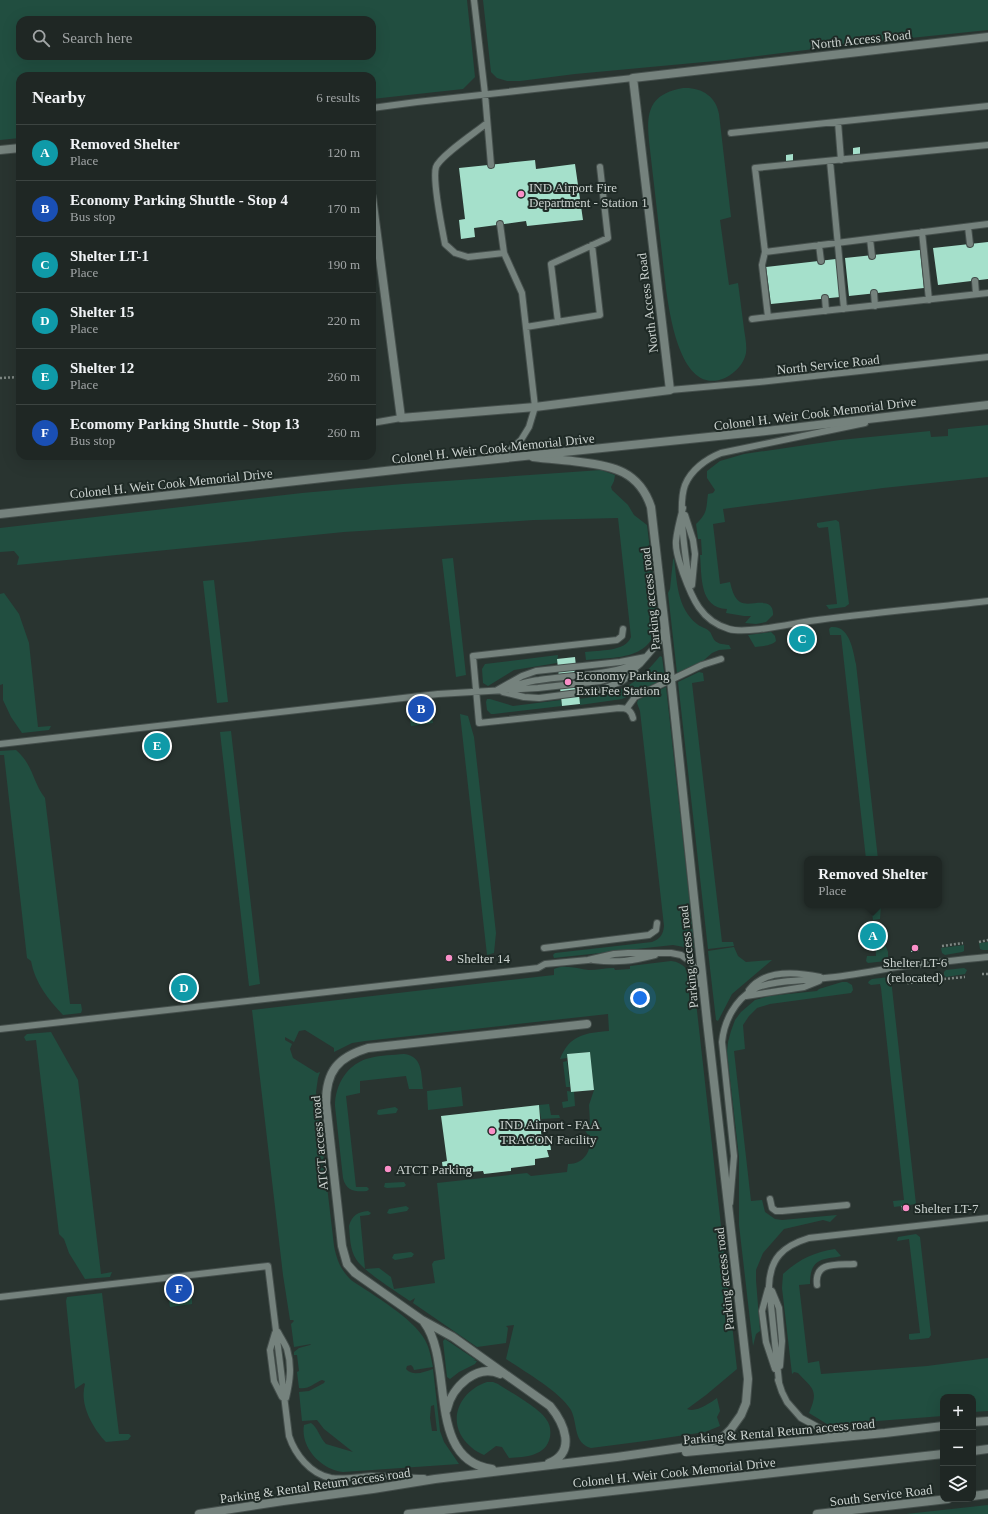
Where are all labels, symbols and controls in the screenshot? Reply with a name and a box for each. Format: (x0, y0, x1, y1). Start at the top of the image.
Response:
search box (16, 16, 376, 60)
icon: search (30, 27, 52, 49)
street label: North Access Road (810, 27, 912, 52)
text: Search here (62, 30, 132, 46)
text: Nearby (32, 88, 86, 107)
text: 6 results (316, 90, 360, 105)
text: Removed Shelter (70, 136, 180, 152)
text: A (40, 145, 50, 160)
text: 120 m (327, 145, 360, 160)
text: Place (70, 153, 98, 168)
place label: IND Airport Fire Department - Station 1 (529, 180, 648, 210)
marker: IND Airport Fire Department - Station 1 (516, 189, 526, 199)
text: Economy Parking Shuttle - Stop 4 (70, 192, 288, 208)
text: B (41, 201, 49, 216)
text: 170 m (327, 201, 360, 216)
text: Bus stop (70, 209, 115, 224)
text: Shelter LT-1 (70, 248, 149, 264)
street label: North Access Road (634, 252, 661, 354)
text: C (40, 257, 50, 272)
text: 190 m (327, 257, 360, 272)
text: Place (70, 265, 98, 280)
text: Shelter 15 (70, 304, 134, 320)
text: D (40, 313, 50, 328)
text: 220 m (327, 313, 360, 328)
text: Place (70, 321, 98, 336)
street label: North Service Road (776, 352, 881, 377)
text: Shelter 12 (70, 360, 134, 376)
text: E (41, 369, 49, 384)
text: 260 m (327, 369, 360, 384)
text: Place (70, 377, 98, 392)
street label: Colonel H. Weir Cook Memorial Drive (713, 394, 917, 433)
text: Ecomomy Parking Shuttle - Stop 13 (70, 416, 300, 432)
text: F (41, 425, 49, 440)
text: 260 m (327, 425, 360, 440)
street label: Colonel H. Weir Cook Memorial Drive (391, 430, 595, 467)
text: Bus stop (70, 433, 115, 448)
street label: Colonel H. Weir Cook Memorial Drive (69, 465, 273, 502)
street label: Parking access road (638, 546, 663, 651)
pin: C (789, 624, 815, 654)
place label: Economy Parking Exit Fee Station (576, 668, 670, 698)
marker: Economy Parking Exit Fee Station (563, 677, 573, 687)
pin: B (408, 694, 434, 724)
pin: E (144, 731, 170, 761)
popup (804, 856, 942, 908)
text: Removed Shelter (818, 866, 928, 882)
text: Place (818, 883, 846, 898)
street label: Parking access road (676, 904, 701, 1009)
pin: A (860, 921, 886, 951)
marker: Shelter LT-6 (relocated) (910, 943, 920, 953)
place label: Shelter 14 (457, 951, 511, 966)
marker: Shelter 14 (444, 953, 454, 963)
place label: Shelter LT-6 (relocated) (883, 955, 948, 985)
pin: D (171, 973, 197, 1003)
your location (630, 988, 650, 1008)
street label: ATCT access road (308, 1094, 331, 1191)
place label: IND Airport - FAA TRACON Facility (500, 1117, 600, 1147)
marker: IND Airport - FAA TRACON Facility (487, 1126, 497, 1136)
place label: ATCT Parking (396, 1162, 472, 1177)
marker: ATCT Parking (383, 1164, 393, 1174)
place label: Shelter LT-7 (914, 1201, 979, 1216)
marker: Shelter LT-7 (901, 1203, 911, 1213)
street label: Parking access road (712, 1226, 737, 1331)
pin: F (166, 1274, 192, 1304)
map controls (940, 1394, 976, 1502)
button: + (940, 1394, 976, 1430)
street label: Parking & Rental Return access road (683, 1416, 876, 1447)
button: − (940, 1430, 976, 1466)
street label: Colonel H. Weir Cook Memorial Drive (572, 1454, 776, 1491)
street label: Parking & Rental Return access road (219, 1465, 412, 1506)
button: layers (940, 1466, 976, 1502)
street label: South Service Road (829, 1482, 934, 1509)

